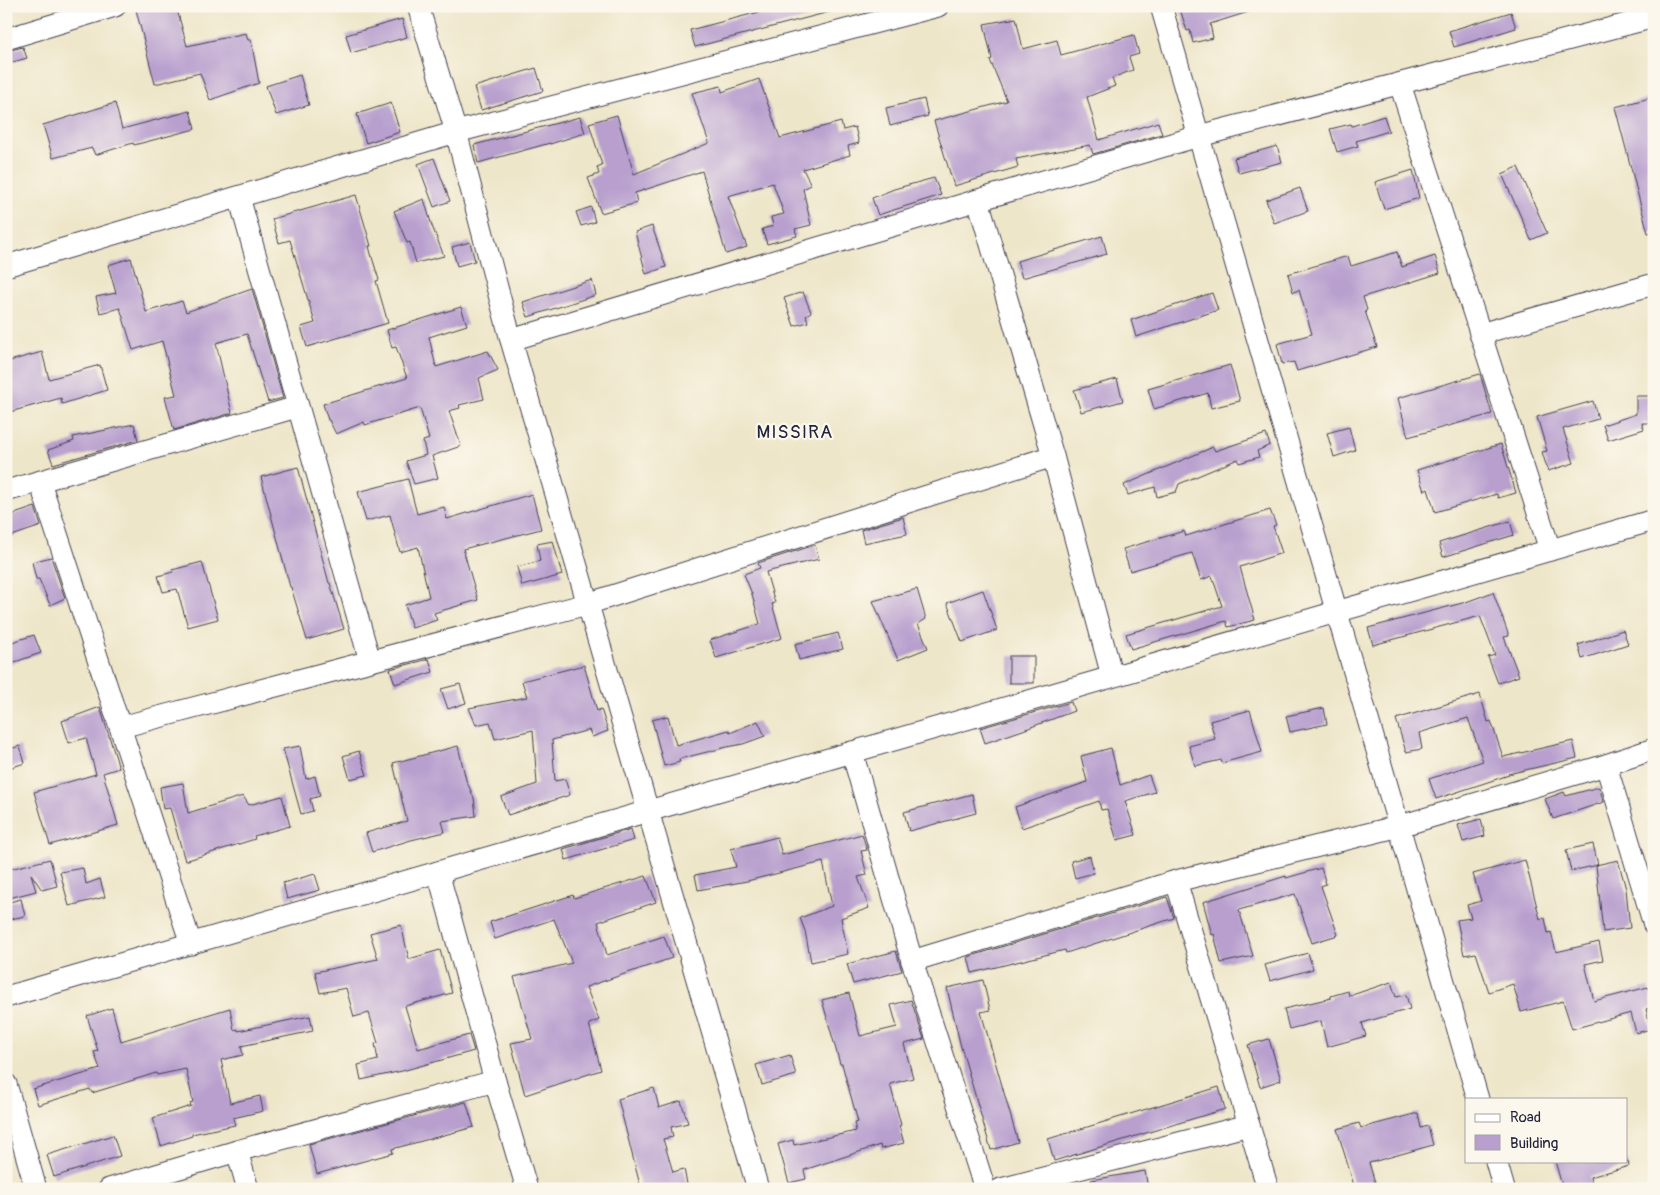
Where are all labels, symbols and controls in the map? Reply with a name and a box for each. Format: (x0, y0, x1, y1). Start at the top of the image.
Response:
district label: MISSIRA (757, 420, 833, 444)
legend (1465, 1098, 1628, 1162)
text: Road (1510, 1108, 1541, 1127)
text: Building (1510, 1134, 1558, 1153)

